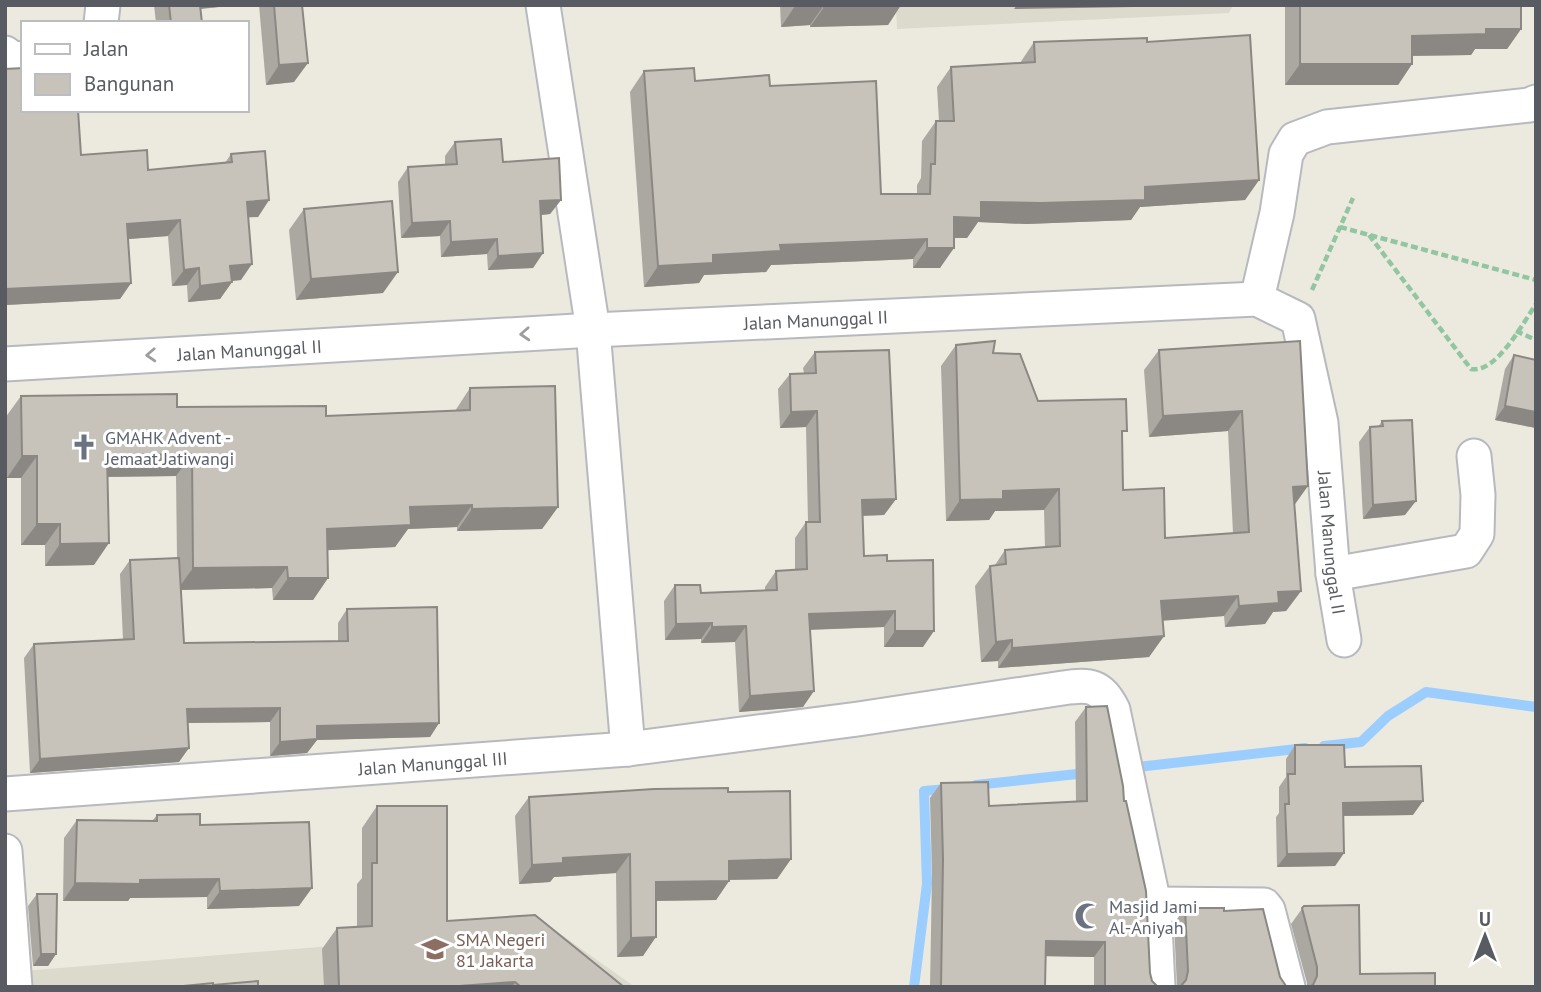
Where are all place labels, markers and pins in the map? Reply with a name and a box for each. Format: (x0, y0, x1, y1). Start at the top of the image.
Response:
place label: GMAHK Advent - Jemaat Jatiwangi (104, 426, 234, 470)
church icon: GMAHK Advent - Jemaat Jatiwangi (69, 432, 99, 462)
place label: Masjid Jami Al-Aniyah (1109, 895, 1197, 939)
mosque icon: Masjid Jami Al-Aniyah (1073, 901, 1103, 931)
place label: SMA Negeri 81 Jakarta (456, 928, 545, 972)
school or university icon: SMA Negeri 81 Jakarta (420, 934, 450, 964)

